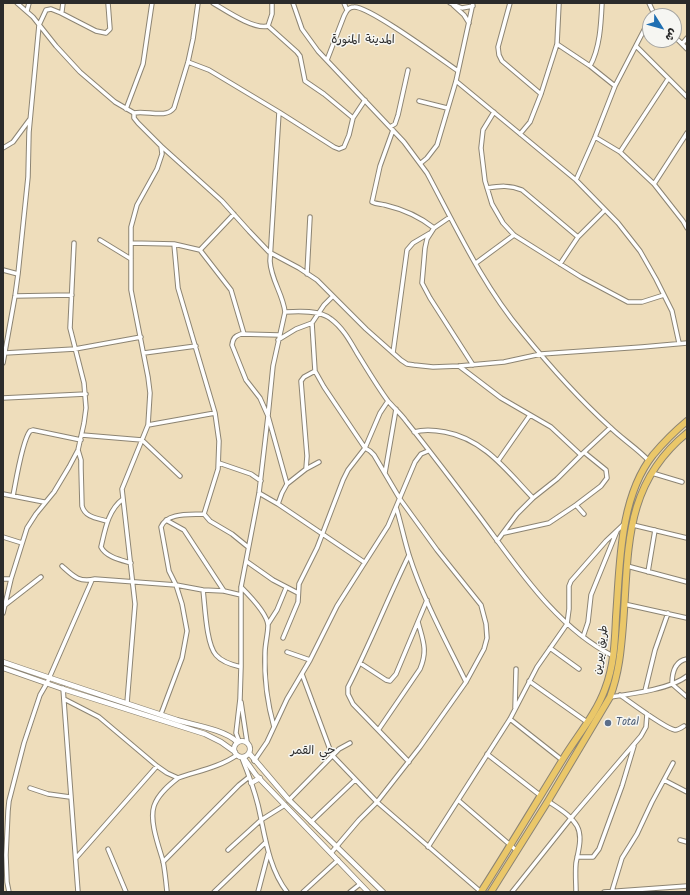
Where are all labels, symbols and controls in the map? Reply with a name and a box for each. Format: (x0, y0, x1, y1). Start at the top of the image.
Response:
north arrow (642, 8, 682, 48)
text: ش (660, 24, 682, 45)
district label: المدينة المنورة (331, 34, 395, 48)
street label: طريق بيرين (592, 624, 612, 676)
place label: Total (616, 716, 639, 730)
marker: Total (603, 718, 613, 728)
district label: حي القمر (290, 745, 336, 759)

